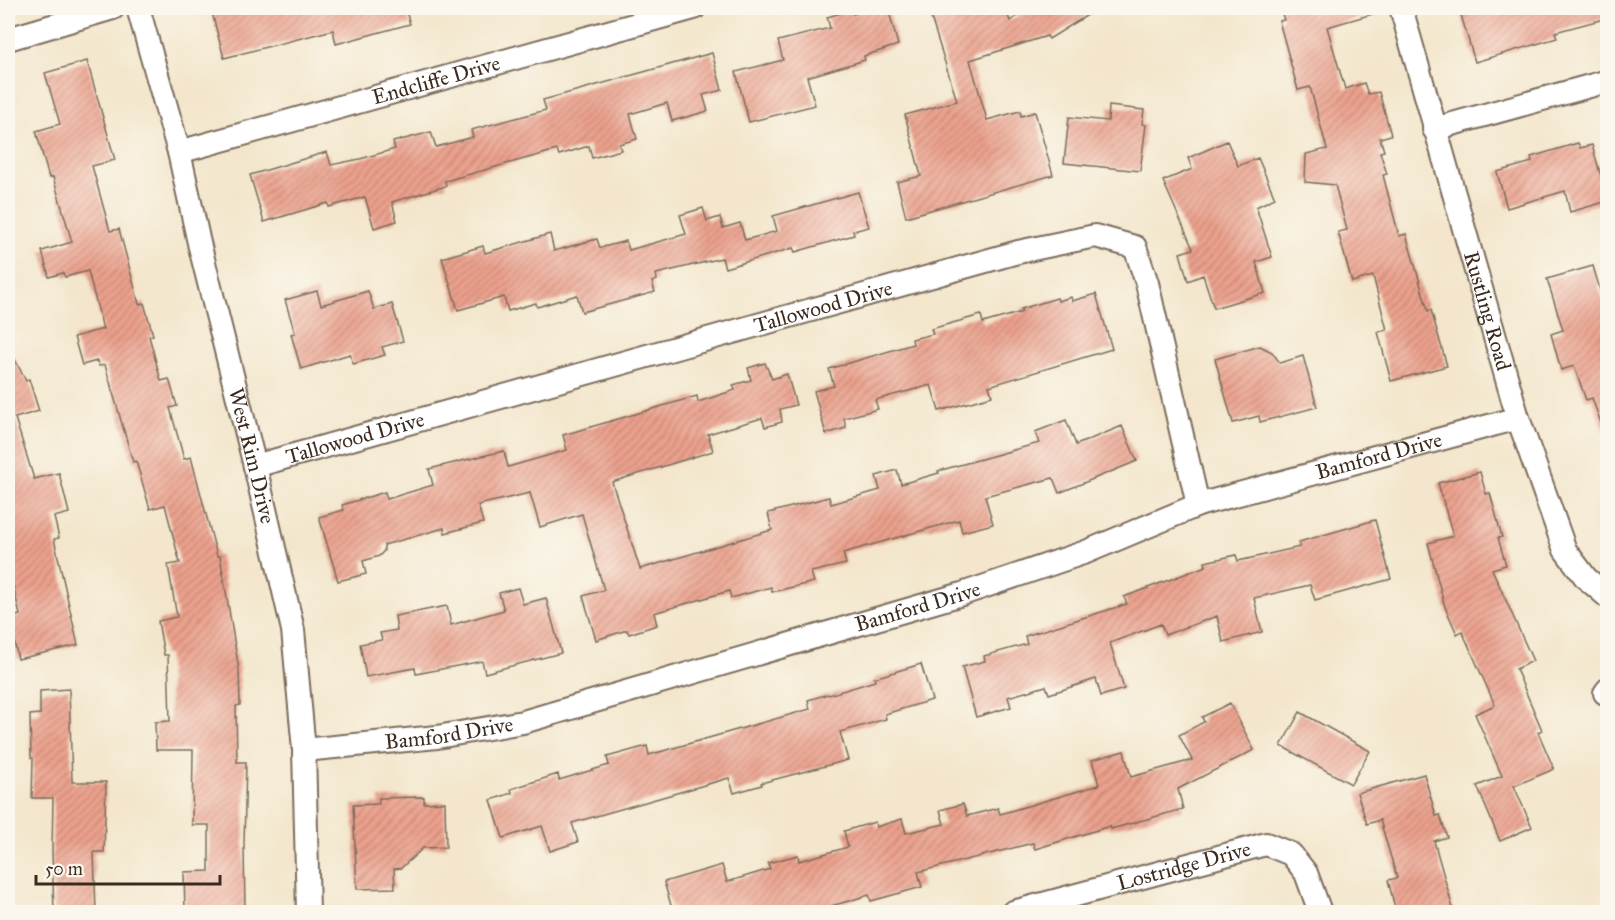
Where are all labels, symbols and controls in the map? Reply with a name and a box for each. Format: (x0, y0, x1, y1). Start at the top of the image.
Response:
street label: Endcliffe Drive (369, 50, 503, 110)
street label: Rustling Road (1458, 248, 1517, 374)
street label: Tallowood Drive (751, 275, 896, 338)
street label: West Rim Drive (223, 385, 281, 526)
street label: Tallowood Drive (283, 406, 428, 470)
street label: Bamford Drive (1313, 426, 1445, 485)
street label: Bamford Drive (852, 576, 984, 638)
street label: Bamford Drive (384, 711, 515, 755)
street label: Lostridge Drive (1114, 836, 1254, 896)
scale bar (36, 848, 220, 886)
text: 50 m (45, 858, 83, 880)

